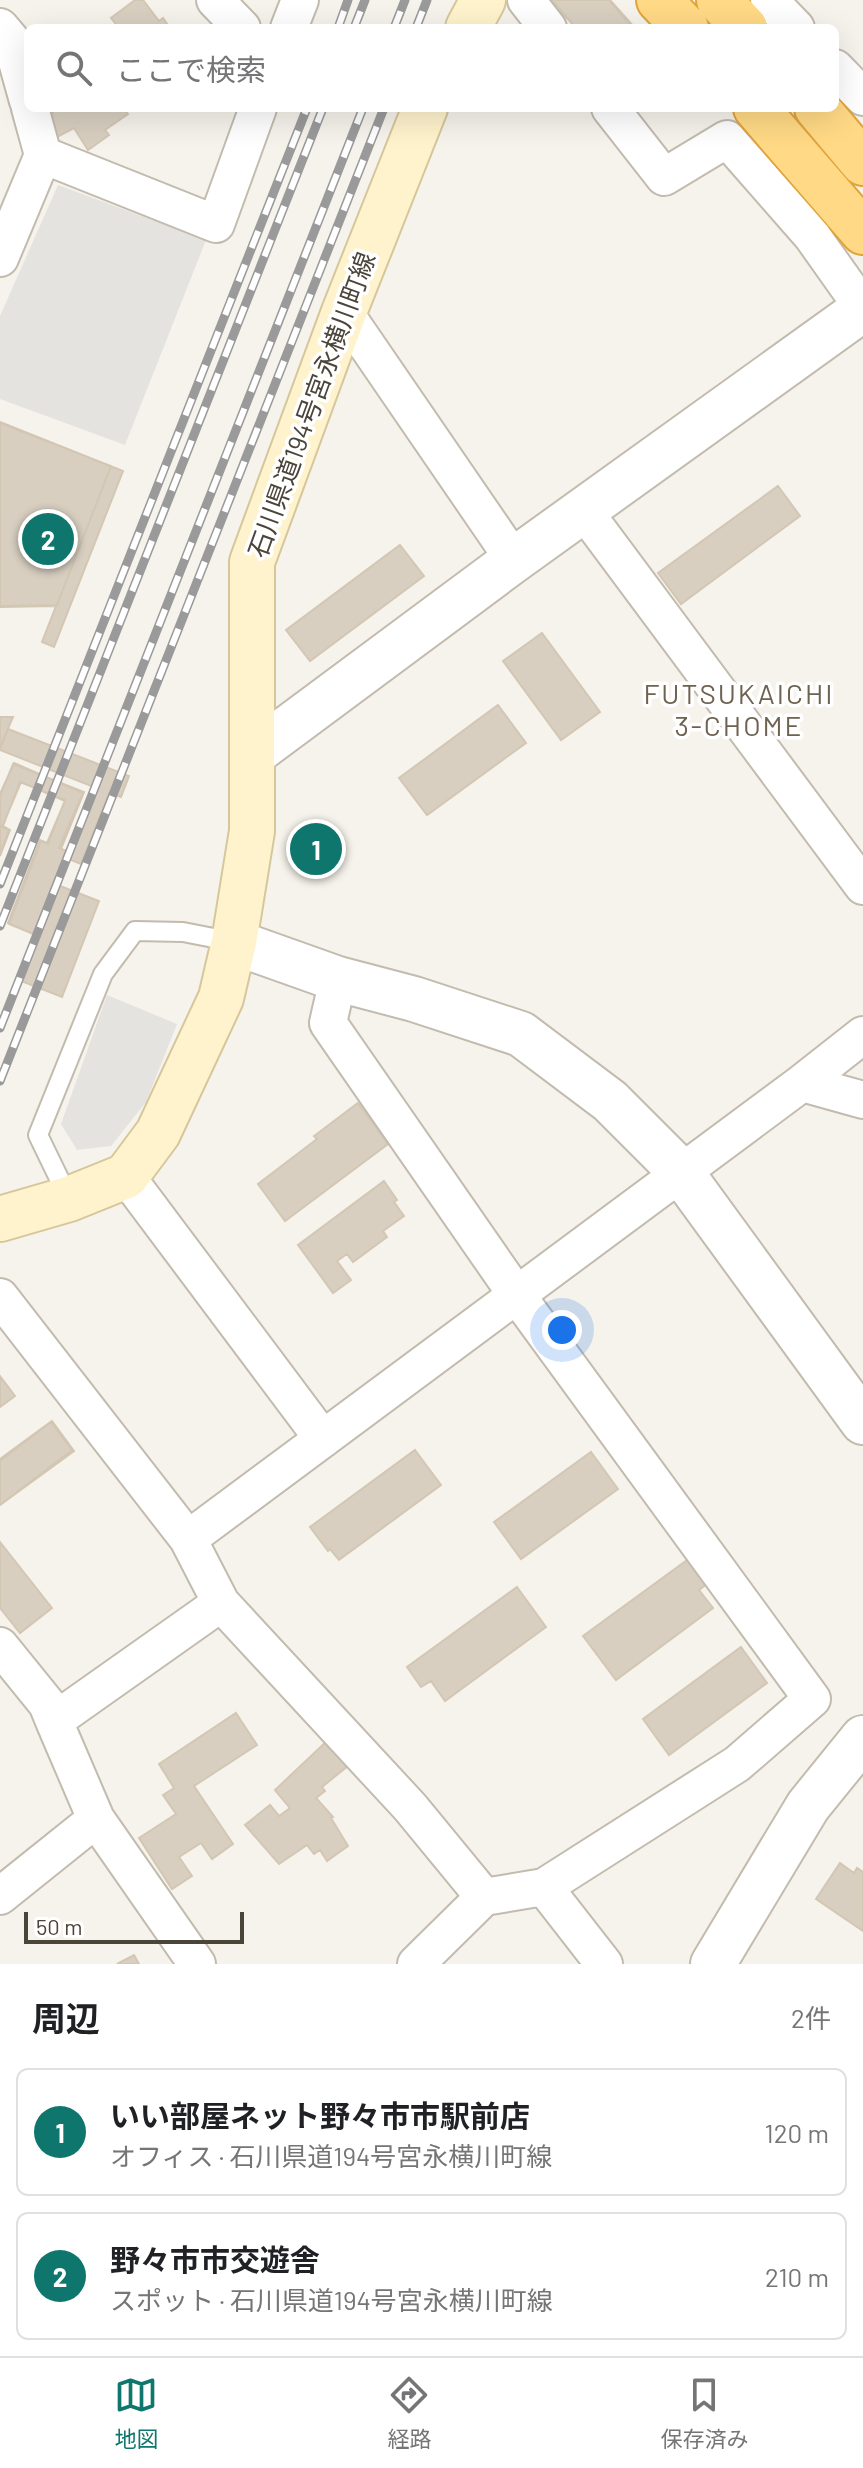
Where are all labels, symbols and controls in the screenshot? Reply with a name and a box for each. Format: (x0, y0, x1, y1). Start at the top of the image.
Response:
search box (24, 24, 839, 112)
icon: search (52, 46, 96, 90)
text: ここで検索 (116, 51, 266, 87)
street label: 石川県道194号宮永横川町線 (241, 247, 380, 562)
pin: 2 (22, 509, 74, 569)
district label: FUTSUKAICHI 3-CHOME (643, 676, 835, 742)
pin: 1 (290, 819, 342, 879)
your location (542, 1310, 582, 1350)
scale bar (24, 1908, 244, 1944)
text: 50 m (36, 1913, 82, 1939)
text: 周辺 (32, 1997, 100, 2038)
text: 2件 (791, 2002, 831, 2033)
text: いい部屋ネット野々市市駅前店 (110, 2097, 530, 2133)
text: 1 (55, 2117, 65, 2148)
text: 120 m (765, 2117, 829, 2148)
text: オフィス · 石川県道194号宮永横川町線 (110, 2140, 552, 2171)
text: 野々市市交遊舎 (110, 2241, 320, 2277)
text: 2 (53, 2261, 67, 2292)
text: 210 m (765, 2261, 829, 2292)
text: スポット · 石川県道194号宮永横川町線 (110, 2284, 553, 2315)
tab: 地図 (114, 2373, 159, 2453)
tab: 経路 (387, 2373, 432, 2453)
tab: 保存済み (660, 2373, 749, 2453)

